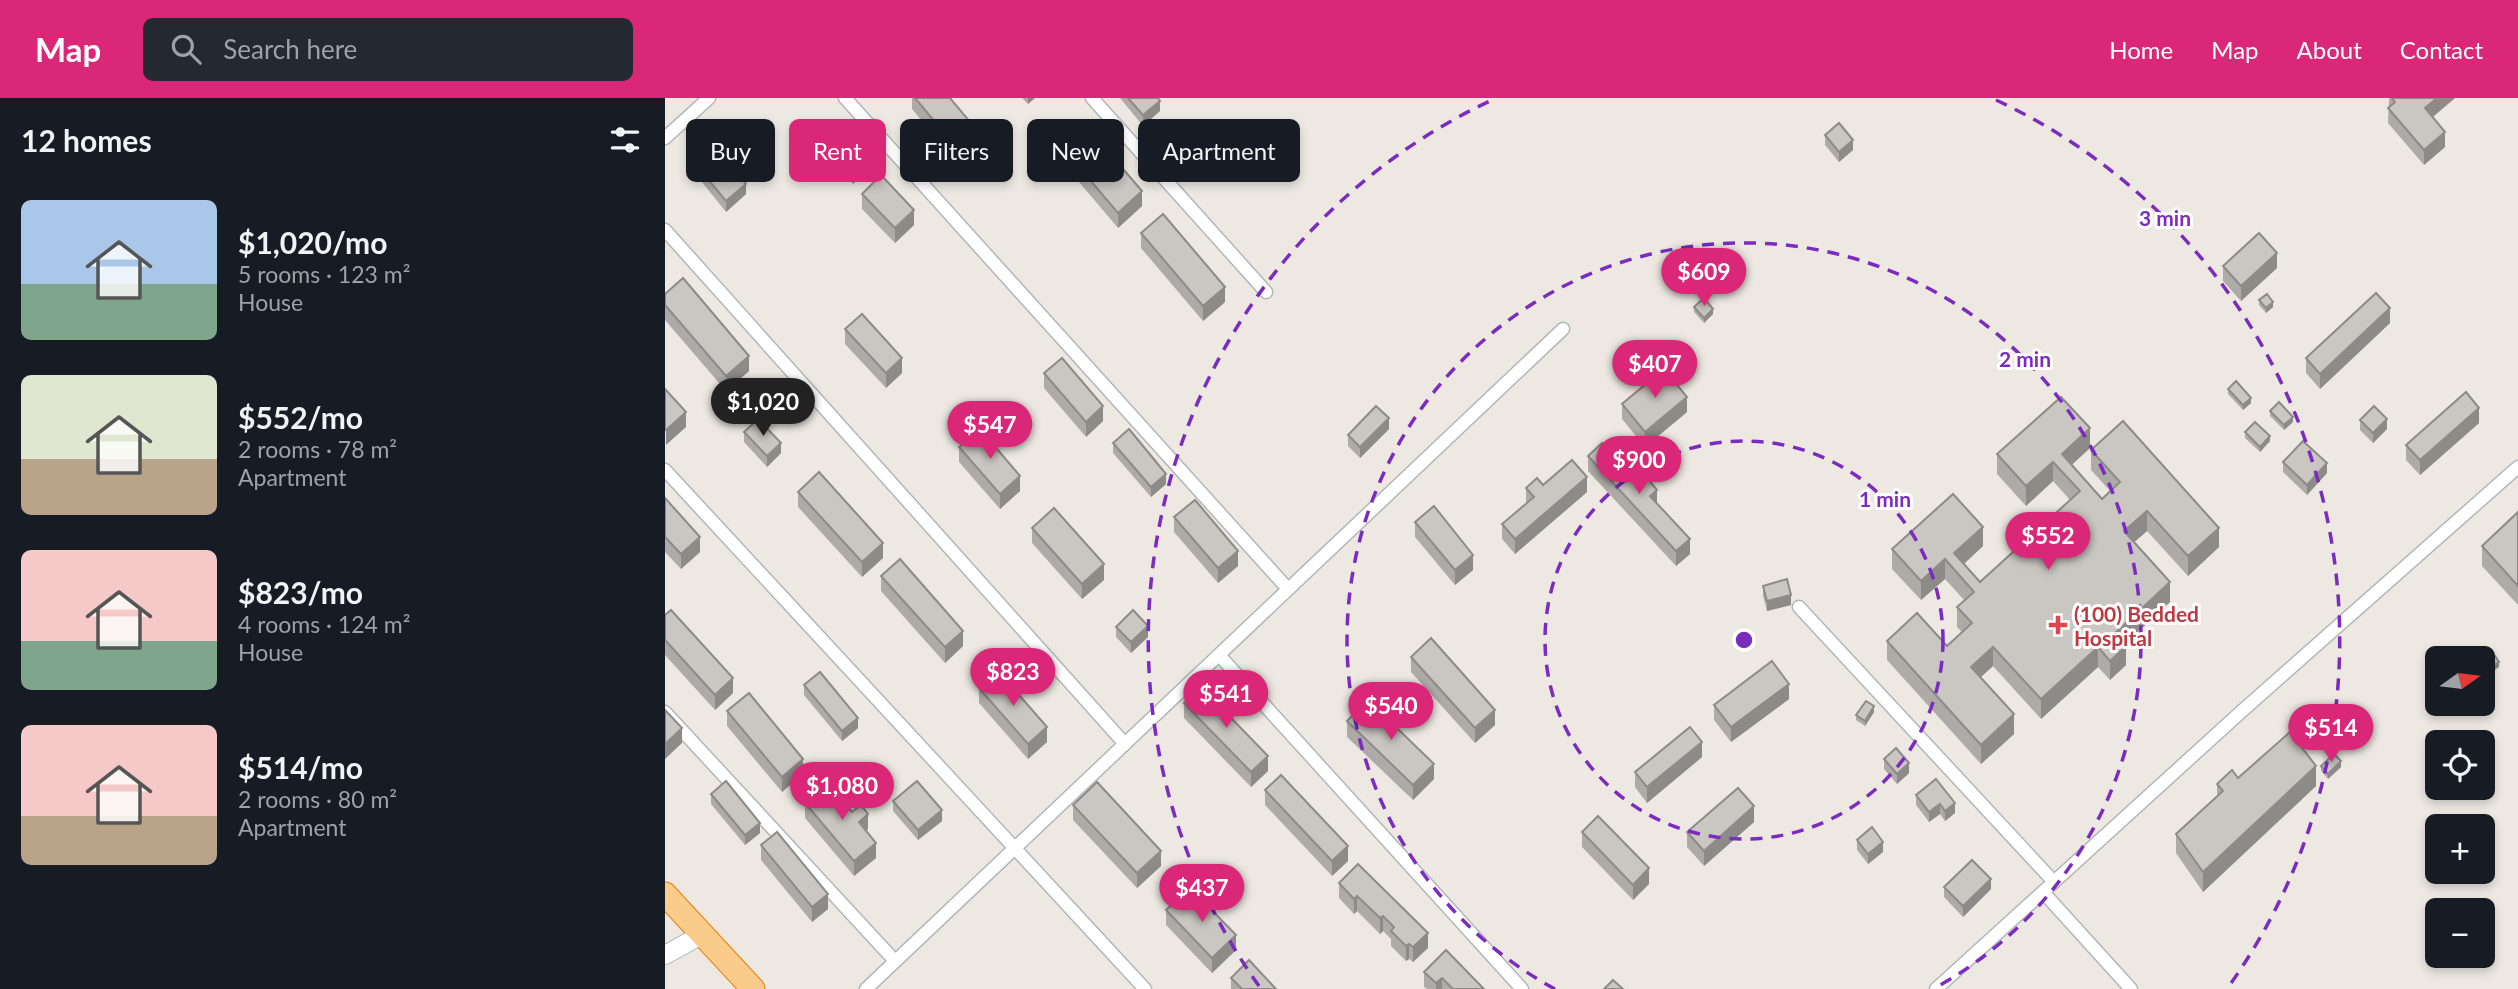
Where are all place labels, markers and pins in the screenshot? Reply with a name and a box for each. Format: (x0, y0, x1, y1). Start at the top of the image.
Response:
pin: $609 (1663, 248, 1745, 308)
pin: $407 (1614, 341, 1696, 400)
pin: $1,020 (706, 378, 820, 438)
pin: $547 (949, 402, 1031, 461)
pin: $900 (1598, 436, 1680, 496)
pin: $552 (2007, 512, 2089, 572)
place label: (100) Bedded Hospital (2074, 601, 2199, 650)
marker: (100) Bedded Hospital (2048, 615, 2068, 635)
centre of rings (1732, 628, 1756, 652)
pin: $823 (972, 648, 1054, 708)
pin: $541 (1185, 670, 1267, 730)
pin: $540 (1350, 682, 1432, 742)
pin: $514 (2290, 704, 2372, 764)
pin: $1,080 (785, 762, 899, 822)
pin: $437 (1161, 864, 1243, 924)

